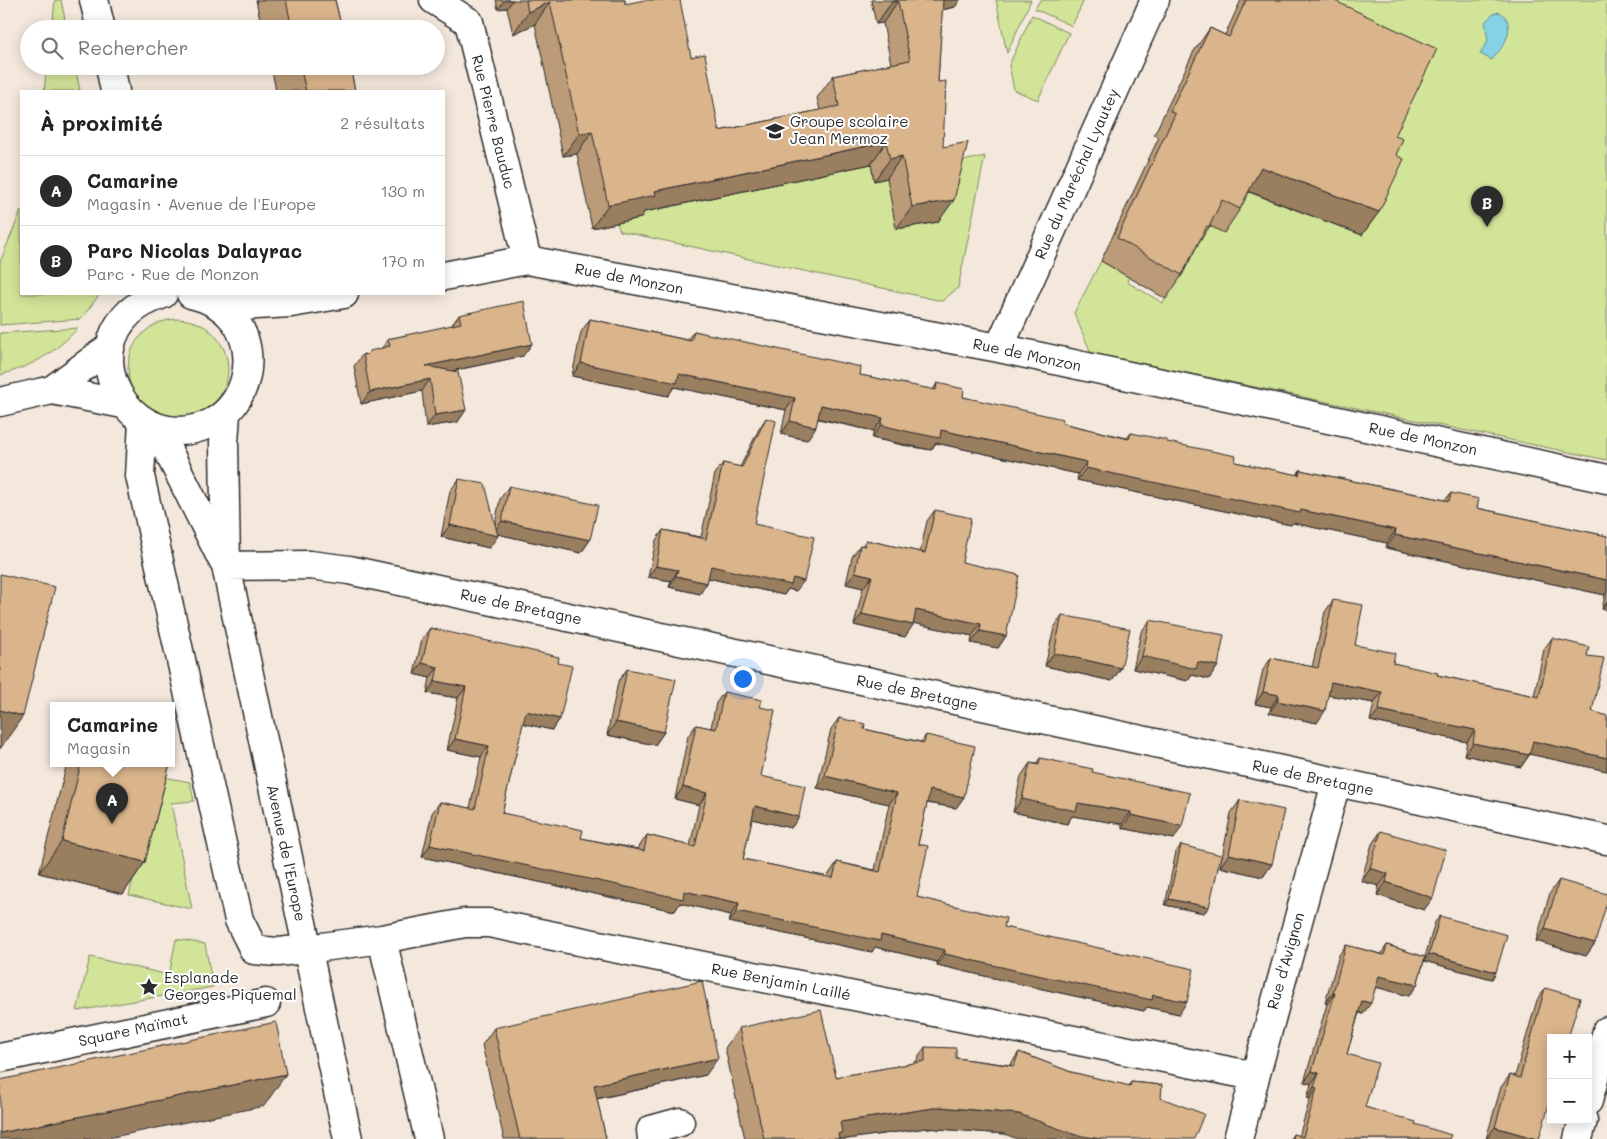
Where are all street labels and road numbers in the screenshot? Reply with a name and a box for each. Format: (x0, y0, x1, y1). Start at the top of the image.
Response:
street label: Rue Pierre Bauduc (468, 53, 520, 191)
street label: Rue du Maréchal Lyautey (1029, 85, 1123, 262)
street label: Rue de Monzon (573, 258, 685, 298)
street label: Rue de Monzon (971, 333, 1083, 375)
street label: Rue de Monzon (1367, 417, 1479, 459)
street label: Rue de Bretagne (459, 583, 584, 629)
street label: Rue de Bretagne (855, 669, 980, 715)
street label: Rue de Bretagne (1251, 754, 1376, 800)
street label: Avenue de l'Europe (263, 783, 311, 923)
street label: Rue d'Avignon (1262, 910, 1308, 1012)
street label: Rue Benjamin Laillé (710, 958, 853, 1004)
street label: Square Maïmat (76, 1008, 189, 1050)

